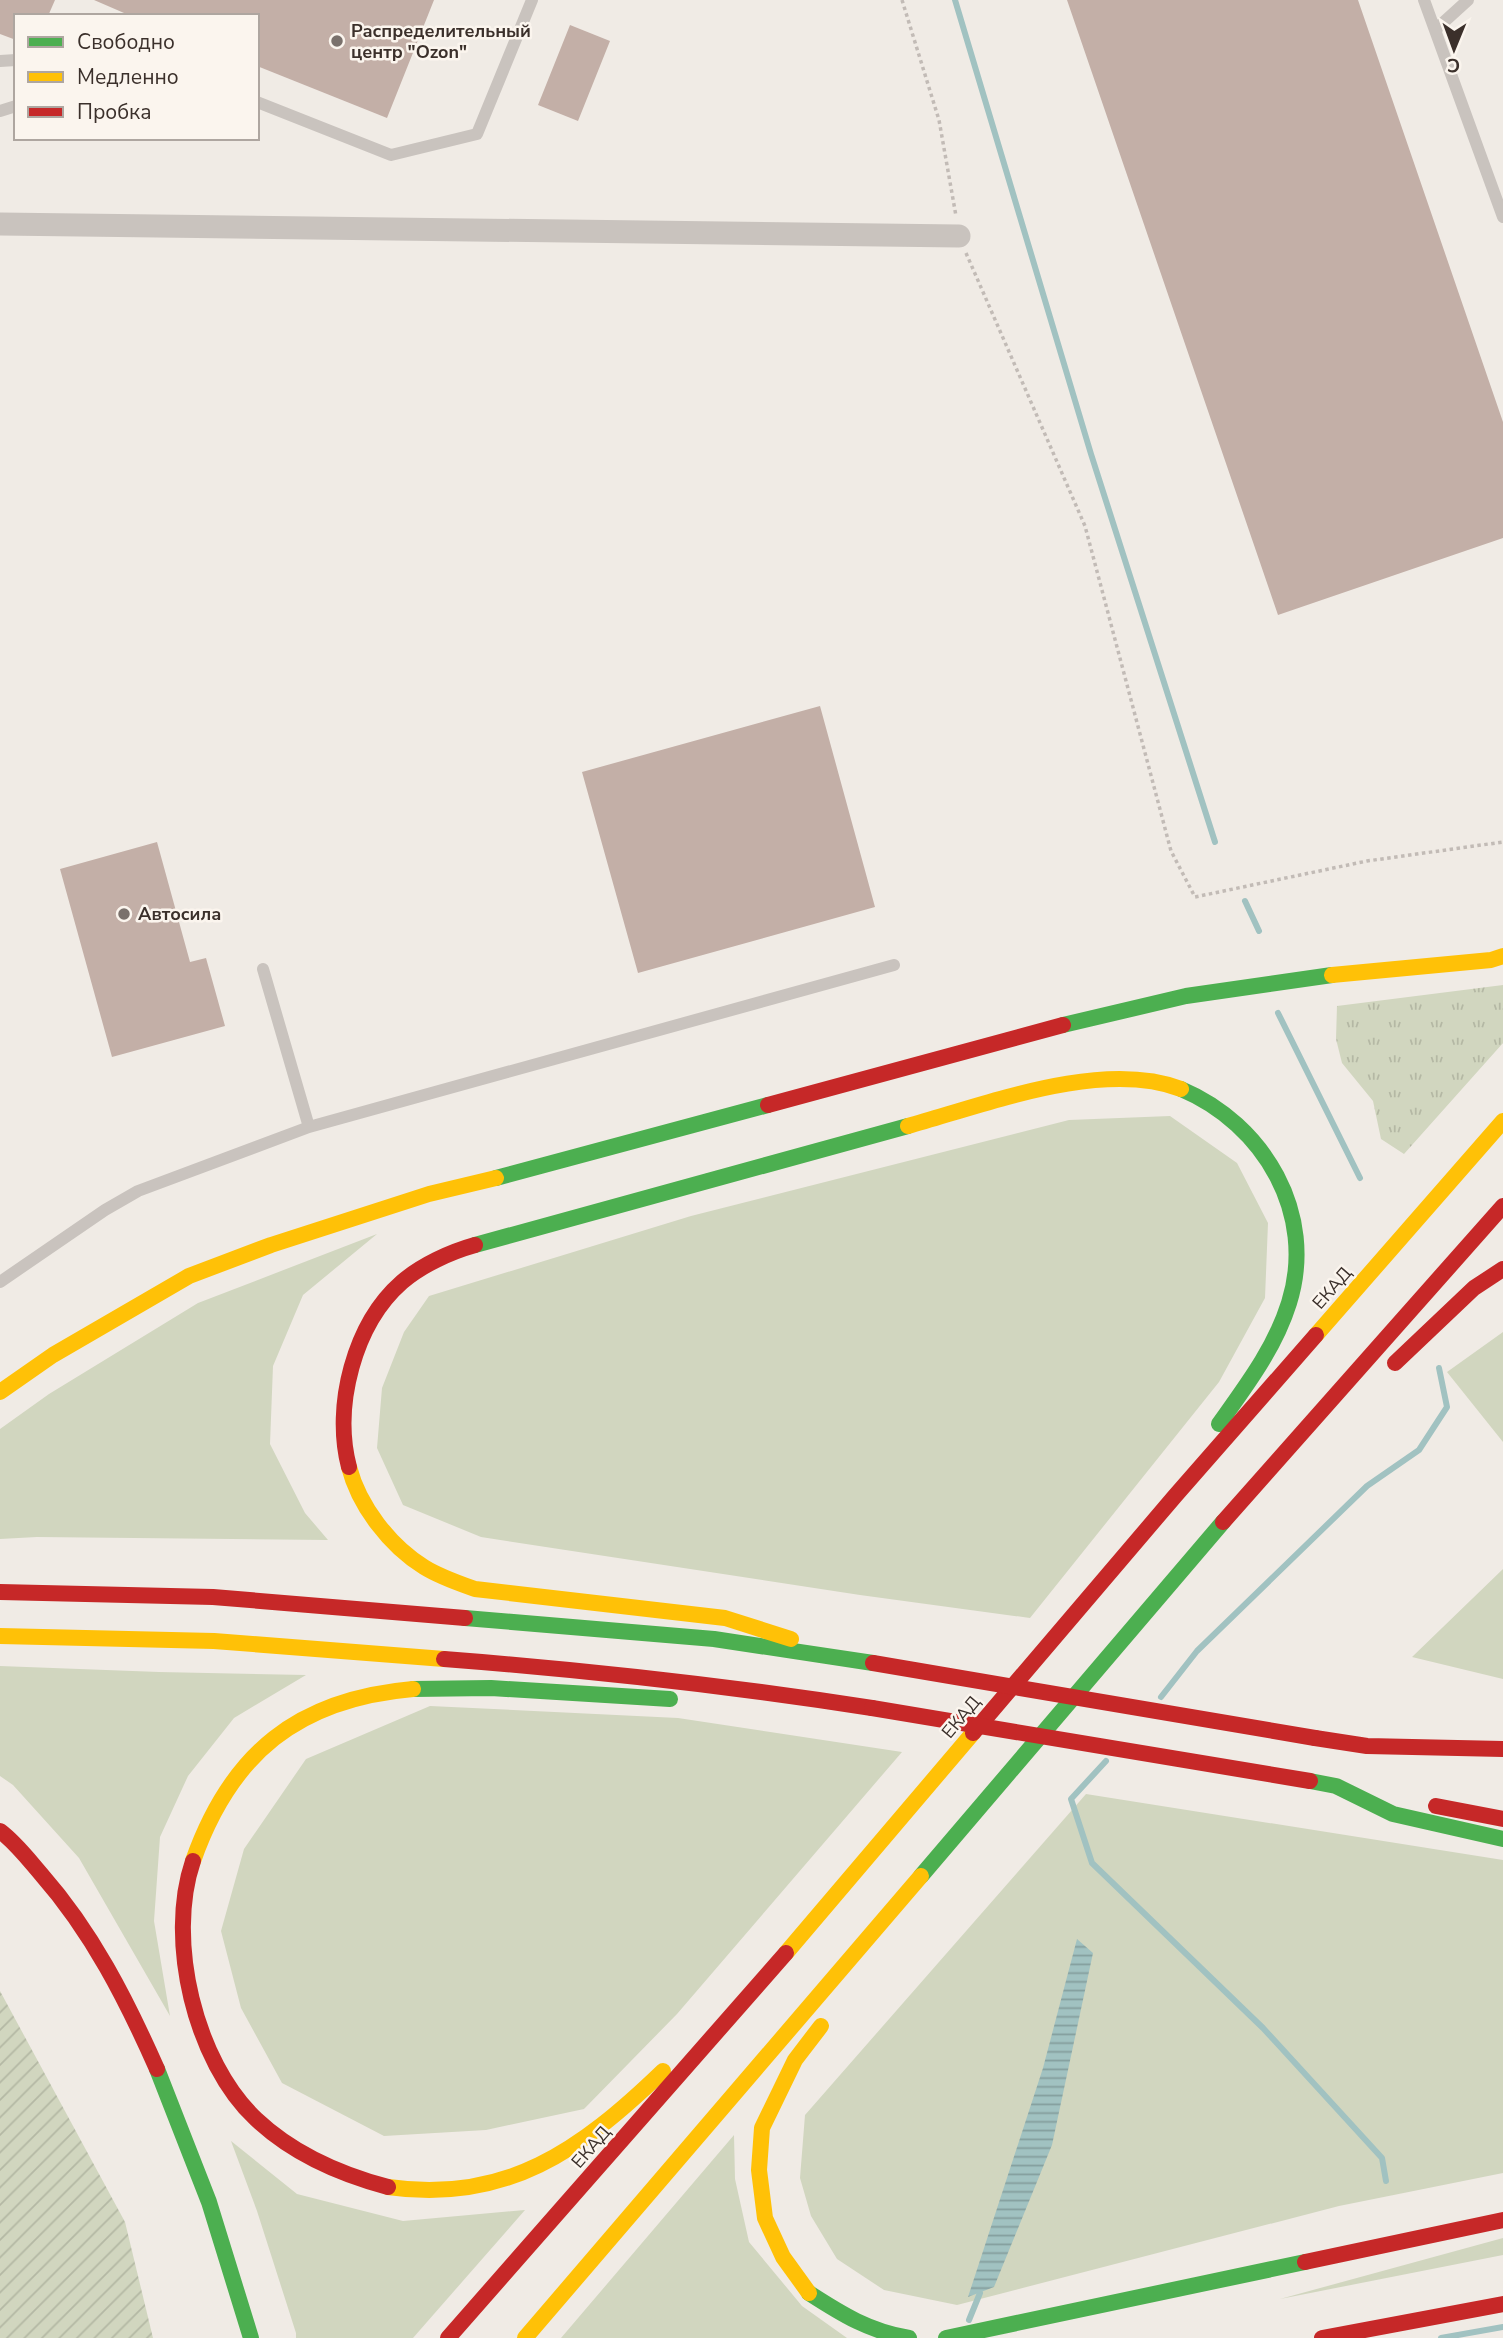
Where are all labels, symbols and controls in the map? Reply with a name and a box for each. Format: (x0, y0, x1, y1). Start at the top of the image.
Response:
legend (14, 14, 259, 140)
north arrow (1419, 14, 1489, 84)
place label: Распределительный центр "Ozon" (351, 19, 531, 64)
text: Свободно (77, 28, 175, 56)
marker: Распределительный центр "Ozon" (329, 33, 345, 49)
text: С (1447, 52, 1460, 78)
text: Медленно (77, 63, 179, 91)
text: Пробка (77, 98, 151, 126)
place label: Автосила (138, 902, 221, 926)
marker: Автосила (116, 906, 132, 922)
street label: ЕКАД (1307, 1262, 1357, 1314)
street label: ЕКАД (936, 1691, 986, 1743)
street label: ЕКАД (566, 2121, 616, 2173)

